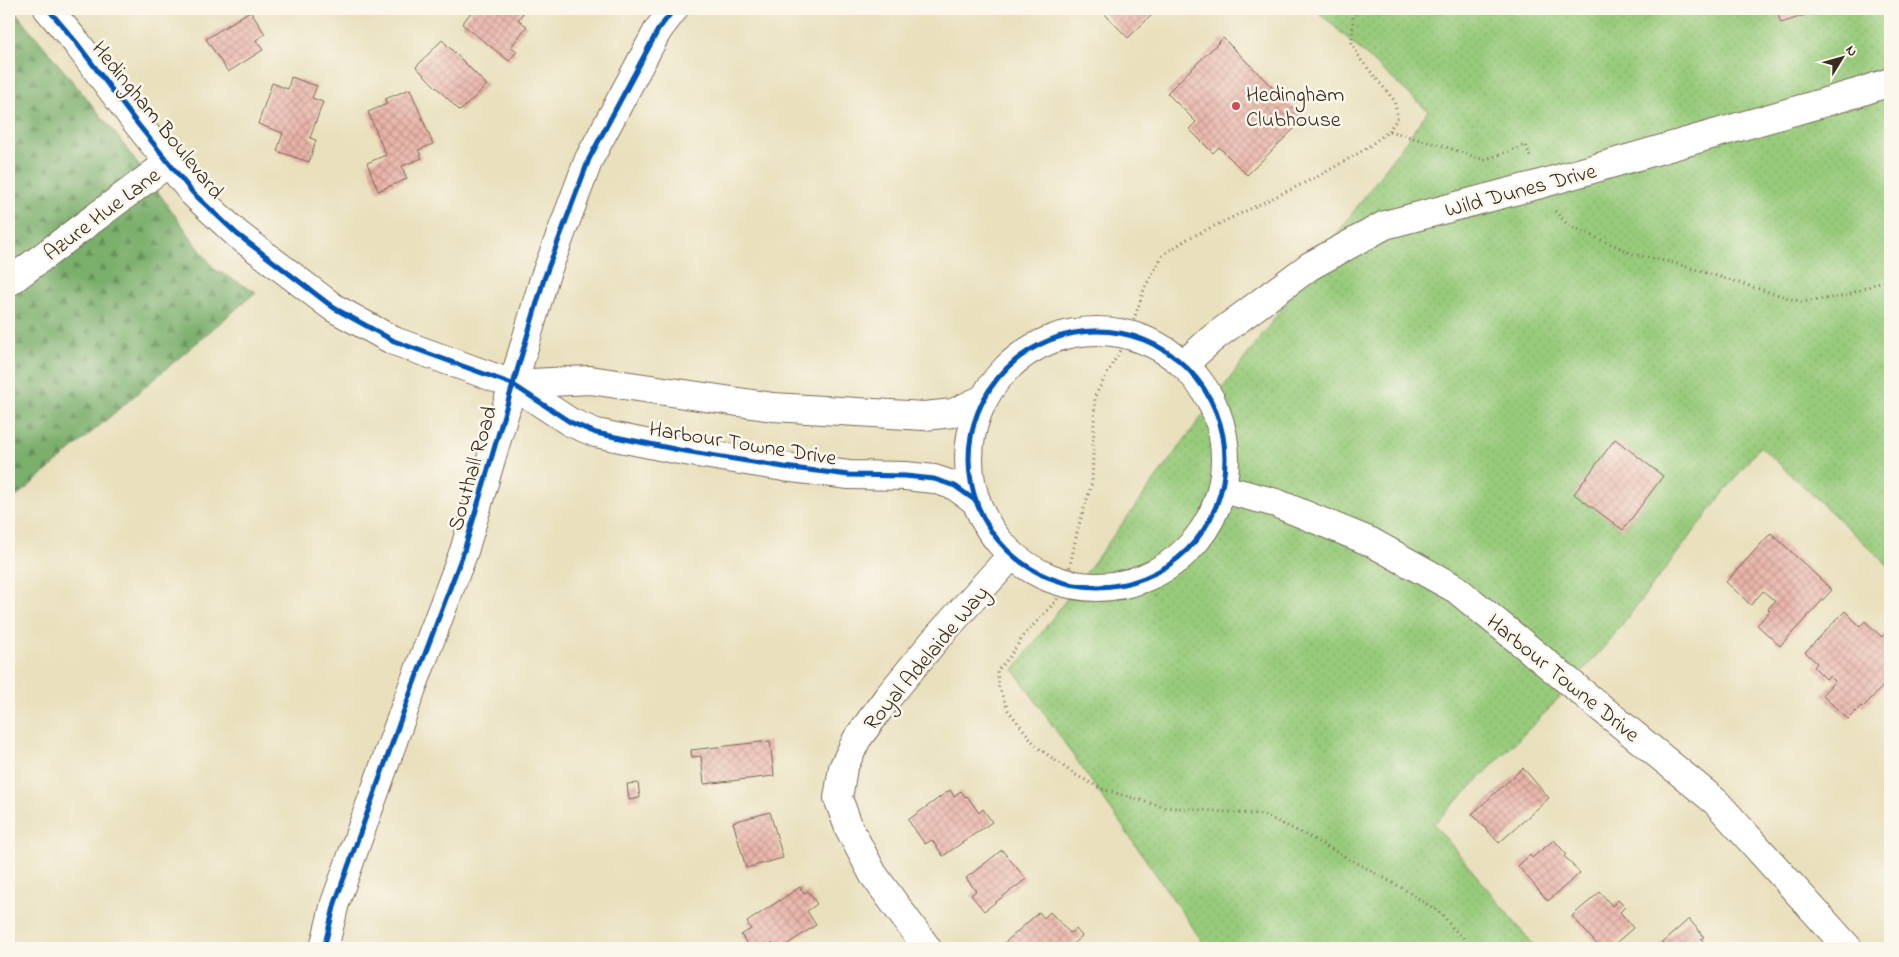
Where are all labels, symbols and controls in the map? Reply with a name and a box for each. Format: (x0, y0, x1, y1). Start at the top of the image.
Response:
north arrow (1816, 32, 1866, 82)
street label: Hedingham Boulevard (82, 35, 231, 208)
text: N (1840, 41, 1862, 61)
place label: Hedingham Clubhouse (1246, 80, 1344, 137)
marker: Hedingham Clubhouse (1230, 100, 1242, 112)
street label: Wild Dunes Drive (1441, 156, 1600, 228)
street label: Azure Hue Lane (38, 161, 168, 270)
street label: Southall Road (441, 403, 507, 535)
street label: Harbour Towne Drive (647, 414, 839, 476)
street label: Royal Adelaide Way (857, 579, 999, 739)
street label: Harbour Towne Drive (1479, 607, 1646, 751)

